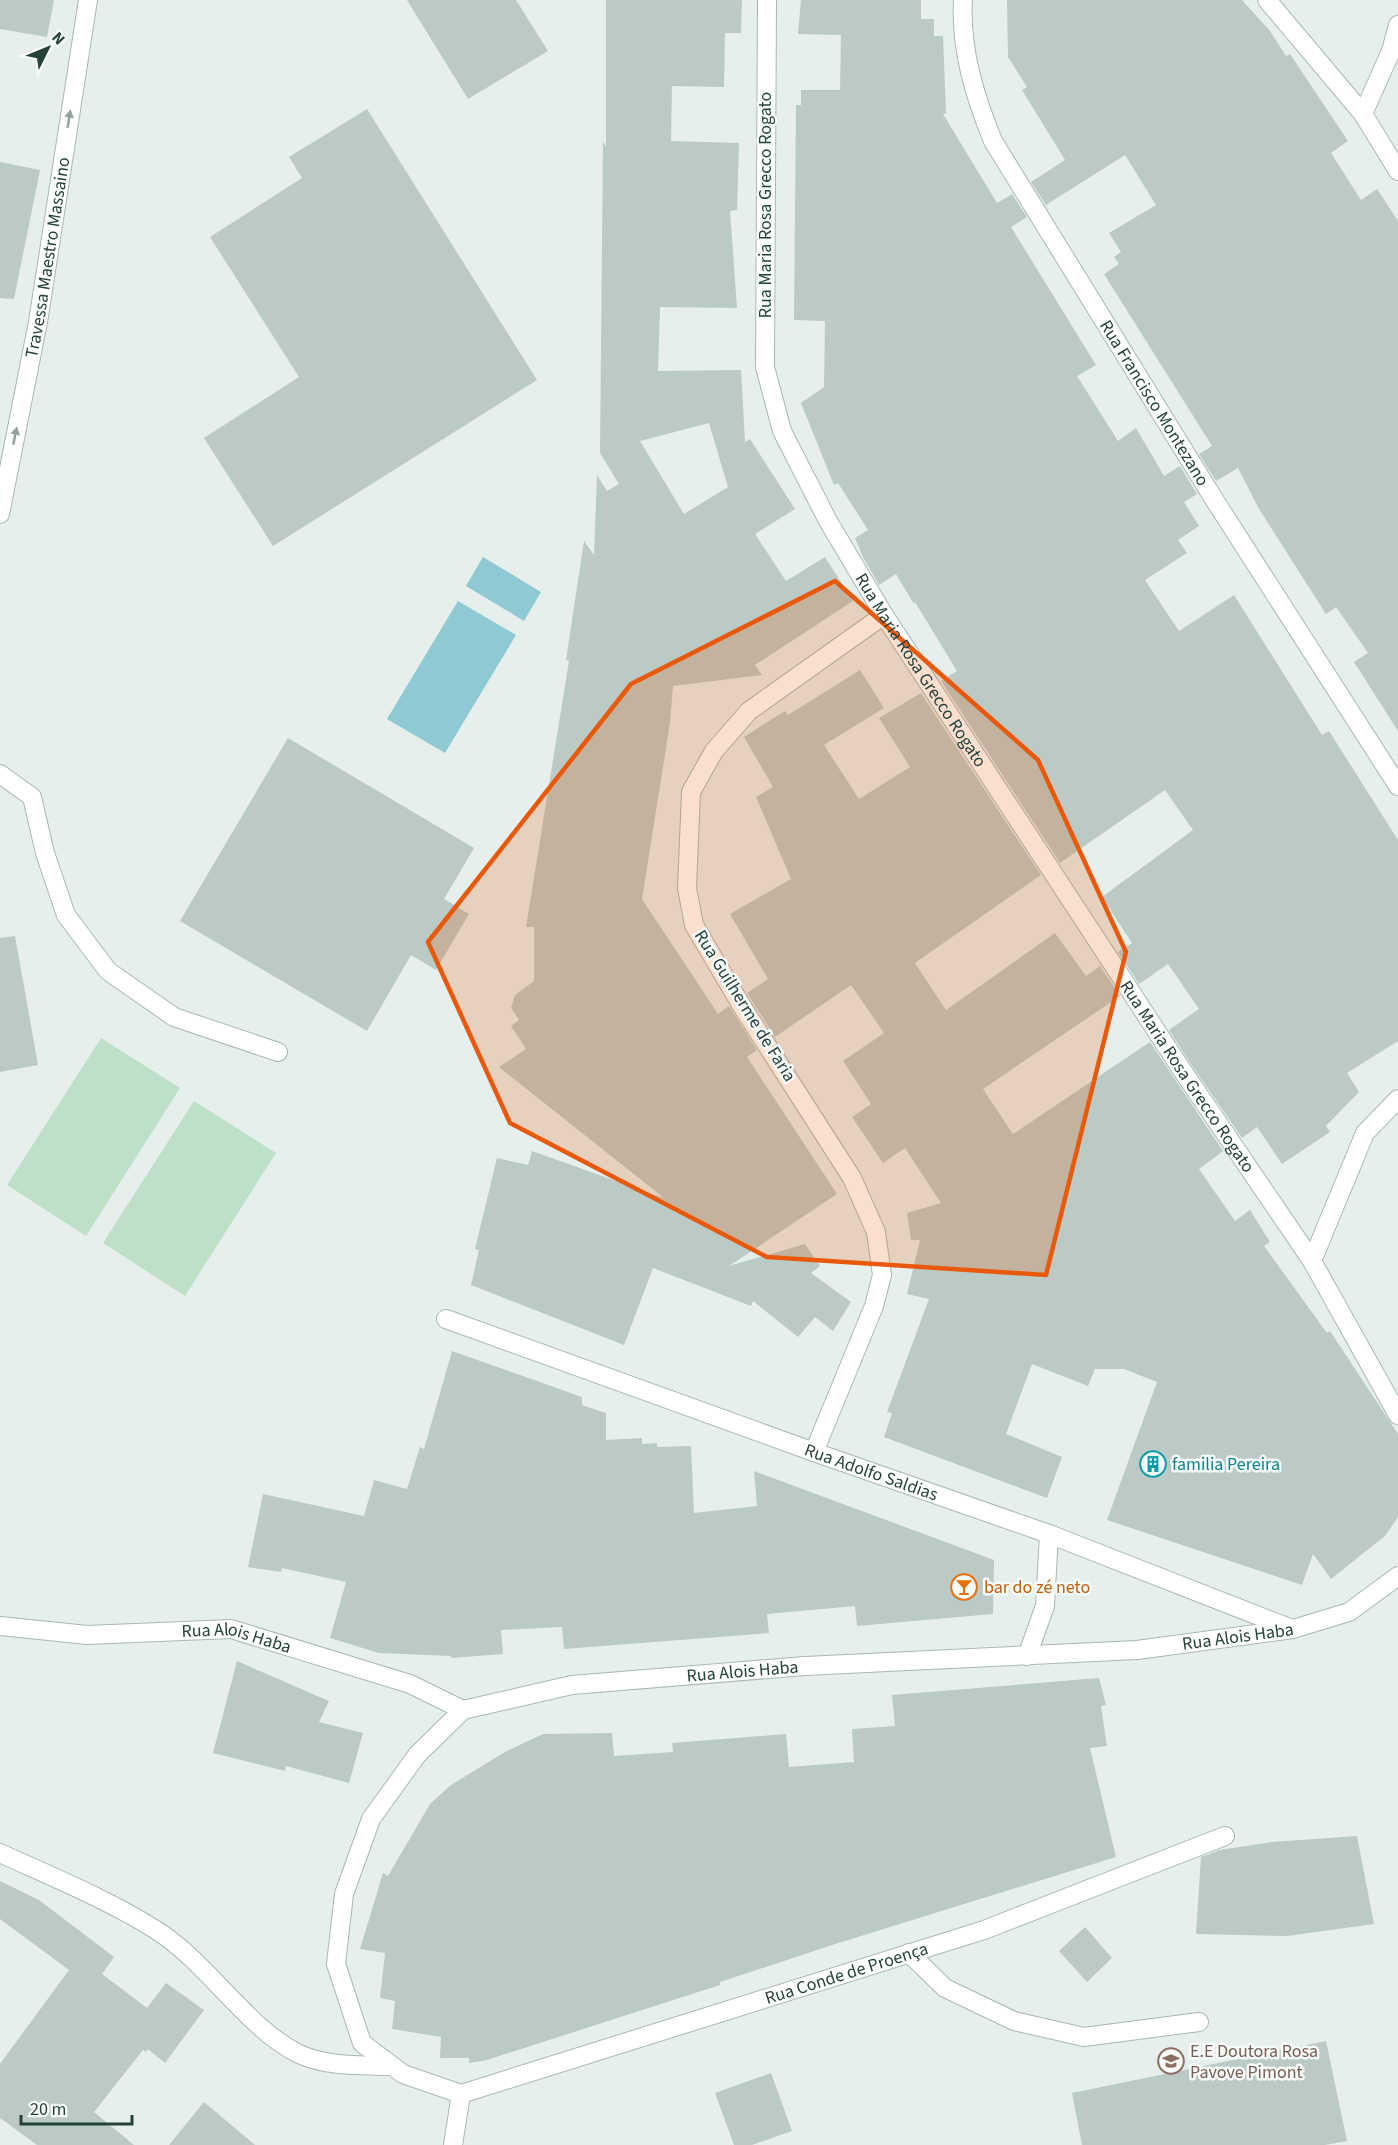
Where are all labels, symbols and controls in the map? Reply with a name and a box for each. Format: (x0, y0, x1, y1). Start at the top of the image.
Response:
north arrow (18, 18, 78, 78)
text: N (47, 27, 70, 50)
street label: Rua Maria Rosa Grecco Rogato (753, 92, 778, 318)
one-way arrow (65, 110, 74, 129)
street label: Travessa Maestro Massaino (19, 155, 76, 360)
street label: Rua Francisco Montezano (1094, 315, 1215, 491)
one-way arrow (11, 426, 20, 445)
street label: Rua Maria Rosa Grecco Rogato (849, 568, 993, 772)
street label: Rua Guilherme de Faria (688, 925, 802, 1087)
street label: Rua Maria Rosa Grecco Rogato (1114, 975, 1261, 1178)
street label: Rua Adolfo Saldias (801, 1437, 941, 1507)
building icon: familia Pereira (1138, 1449, 1168, 1479)
place label: familia Pereira (1172, 1452, 1280, 1477)
bar icon: bar do zé neto (949, 1572, 979, 1602)
place label: bar do zé neto (984, 1575, 1090, 1600)
street label: Rua Alois Haba (181, 1616, 294, 1659)
street label: Rua Alois Haba (1181, 1617, 1295, 1656)
street label: Rua Alois Haba (685, 1654, 799, 1688)
street label: Rua Conde de Proença (762, 1936, 931, 2010)
place label: E.E Doutora Rosa Pavove Pimont (1190, 2039, 1318, 2085)
school or university icon: E.E Doutora Rosa Pavove Pimont (1156, 2046, 1186, 2076)
scale bar (21, 2088, 132, 2126)
text: 20 m (30, 2097, 66, 2122)

